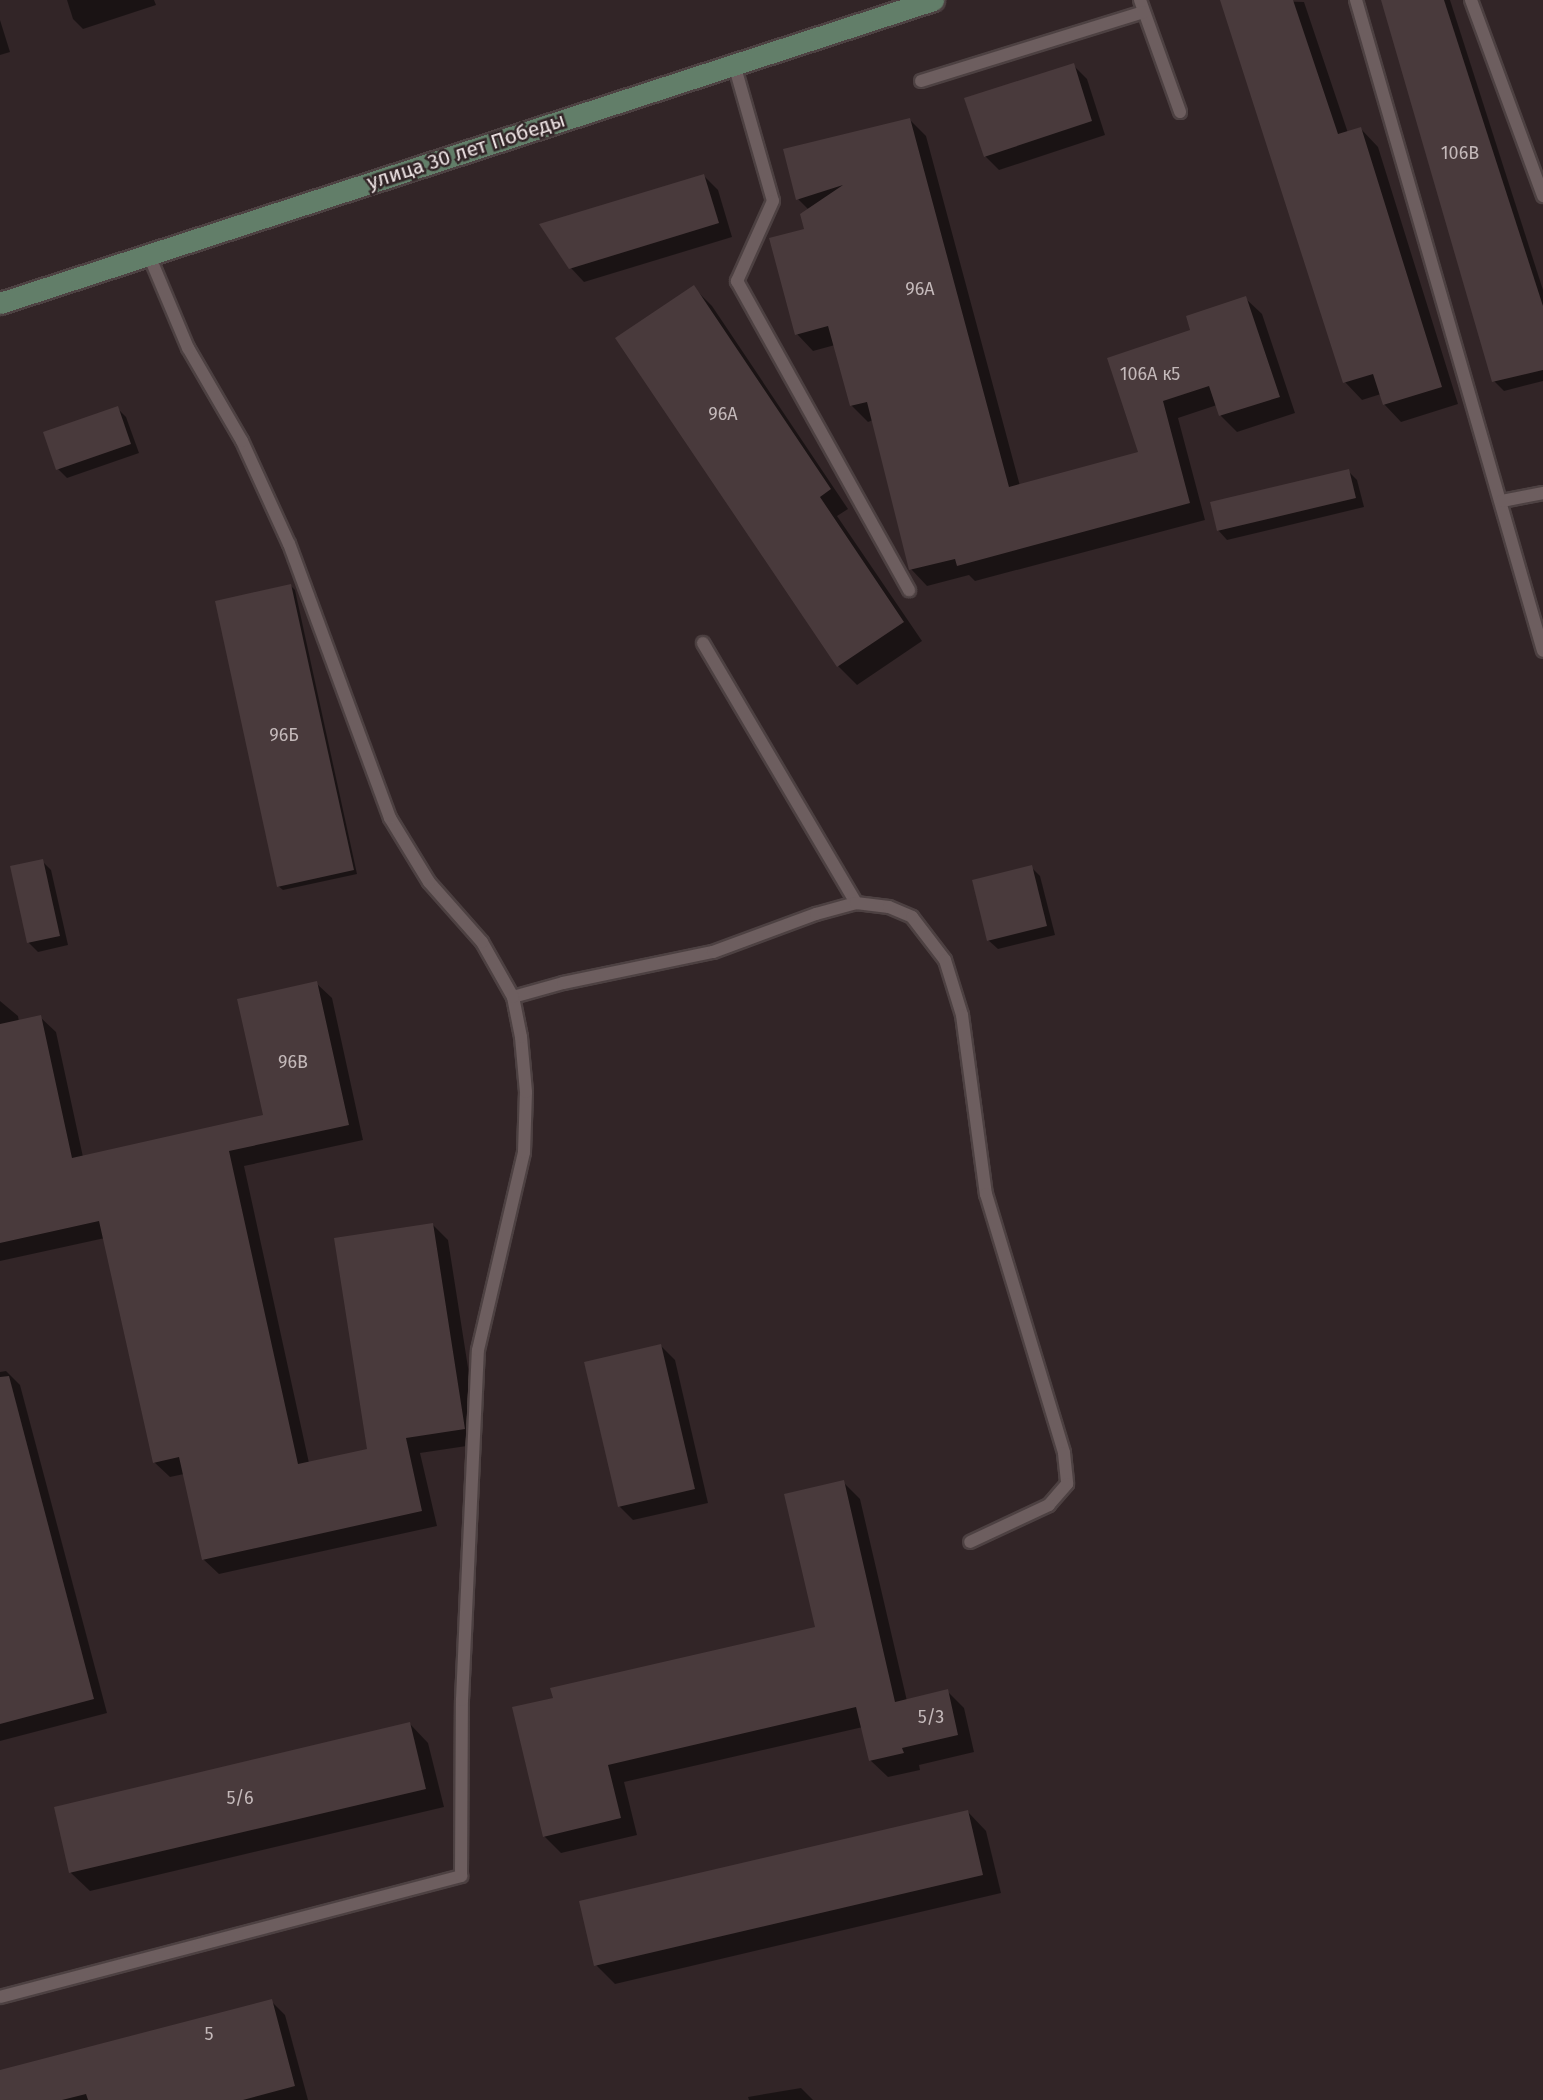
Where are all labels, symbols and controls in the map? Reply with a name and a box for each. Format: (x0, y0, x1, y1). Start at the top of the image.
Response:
street label: улица 30 лет Победы (364, 107, 568, 195)
house number: 106В (1441, 142, 1479, 164)
house number: 96А (905, 278, 935, 300)
house number: 106А к5 (1120, 363, 1180, 385)
house number: 96А (708, 403, 738, 425)
house number: 96Б (269, 724, 299, 746)
house number: 96В (278, 1051, 308, 1073)
house number: 5/3 (918, 1706, 944, 1728)
house number: 5/6 (226, 1787, 254, 1809)
house number: 5 (204, 2023, 214, 2045)

